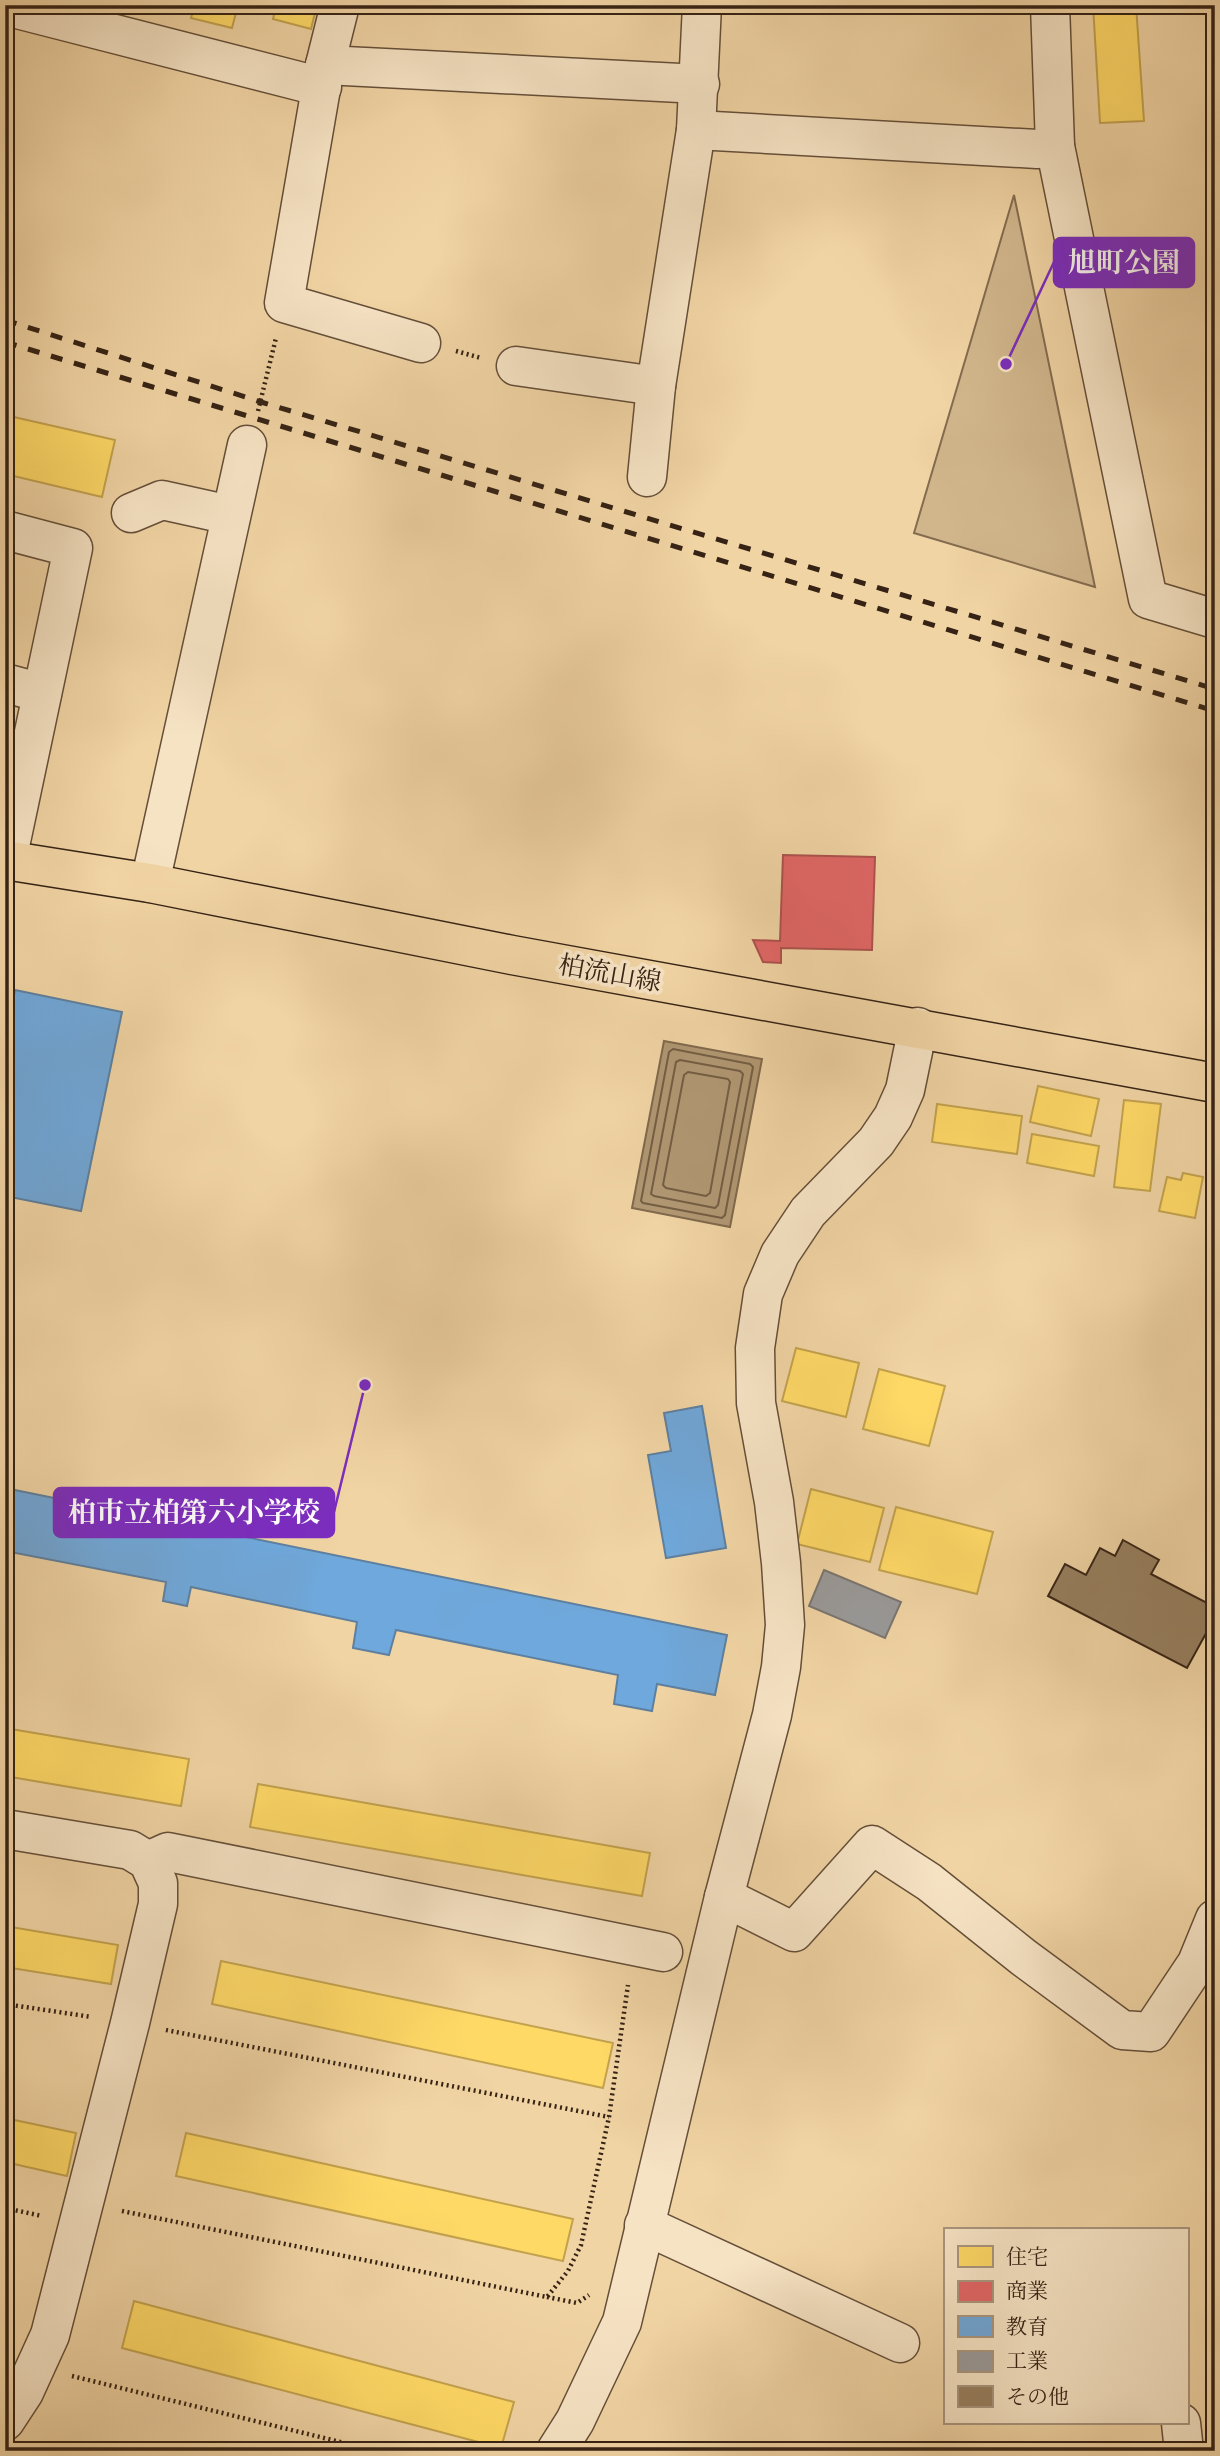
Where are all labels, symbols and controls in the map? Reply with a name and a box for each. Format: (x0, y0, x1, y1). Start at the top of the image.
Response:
callout: 旭町公園 (1054, 238, 1194, 287)
text: 旭町公園 (1068, 244, 1180, 280)
street label: 柏流山線 (556, 947, 664, 999)
callout: 柏市立柏第六小学校 (54, 1488, 334, 1537)
text: 柏市立柏第六小学校 (68, 1494, 320, 1530)
legend (944, 2228, 1188, 2424)
text: 住宅 (1006, 2243, 1048, 2270)
text: 商業 (1006, 2277, 1048, 2304)
text: 教育 (1006, 2313, 1048, 2340)
text: 工業 (1006, 2347, 1048, 2374)
text: その他 (1006, 2383, 1069, 2410)

